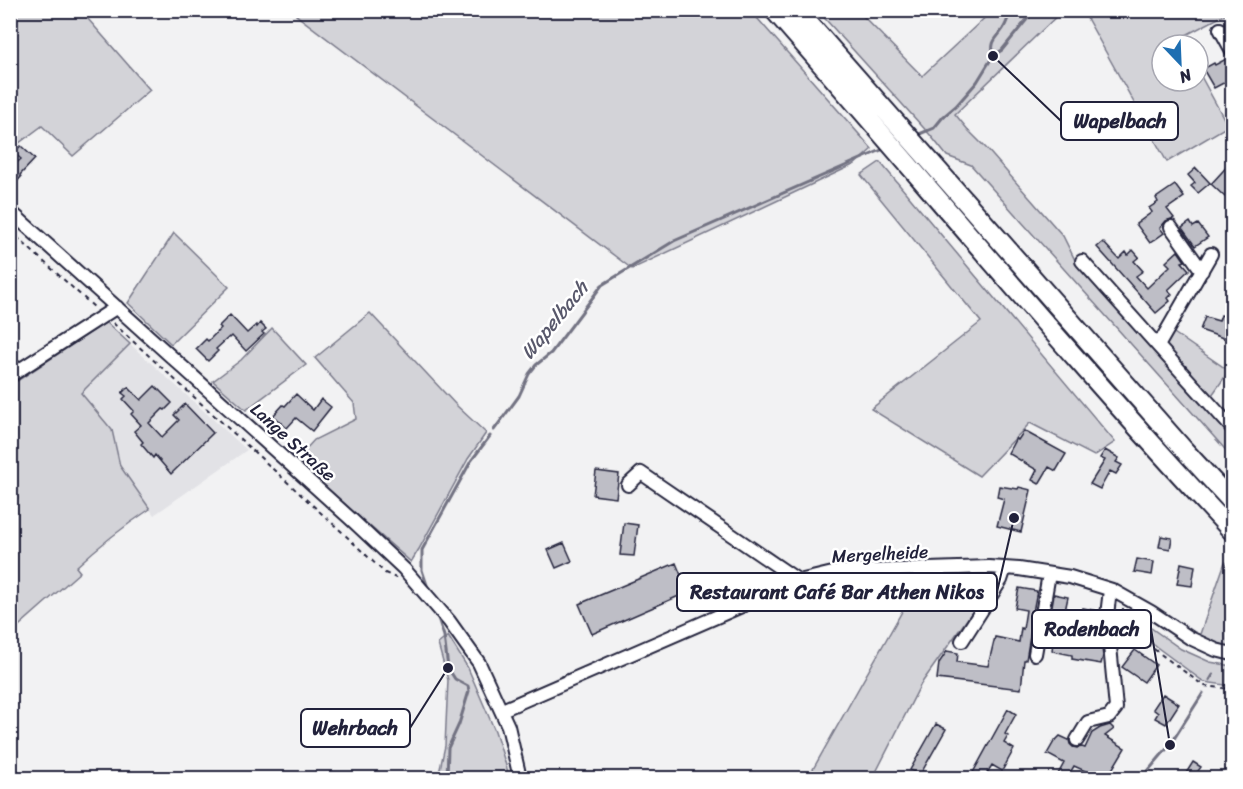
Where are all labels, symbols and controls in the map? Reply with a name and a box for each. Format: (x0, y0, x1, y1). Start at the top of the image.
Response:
north arrow (1150, 33, 1210, 93)
text: N (1174, 60, 1197, 92)
callout: Wapelbach (1061, 102, 1178, 140)
text: Wapelbach (1073, 104, 1167, 139)
water label: Wapelbach (511, 271, 599, 368)
street label: Lange Straße (243, 394, 343, 490)
street label: Mergelheide (831, 535, 929, 573)
callout: Restaurant Café Bar Athen Nikos (677, 573, 997, 611)
text: Restaurant Café Bar Athen Nikos (689, 575, 985, 610)
callout: Rodenbach (1032, 610, 1151, 648)
text: Rodenbach (1043, 612, 1140, 647)
callout: Wehrbach (301, 709, 410, 747)
text: Wehrbach (312, 711, 398, 746)

